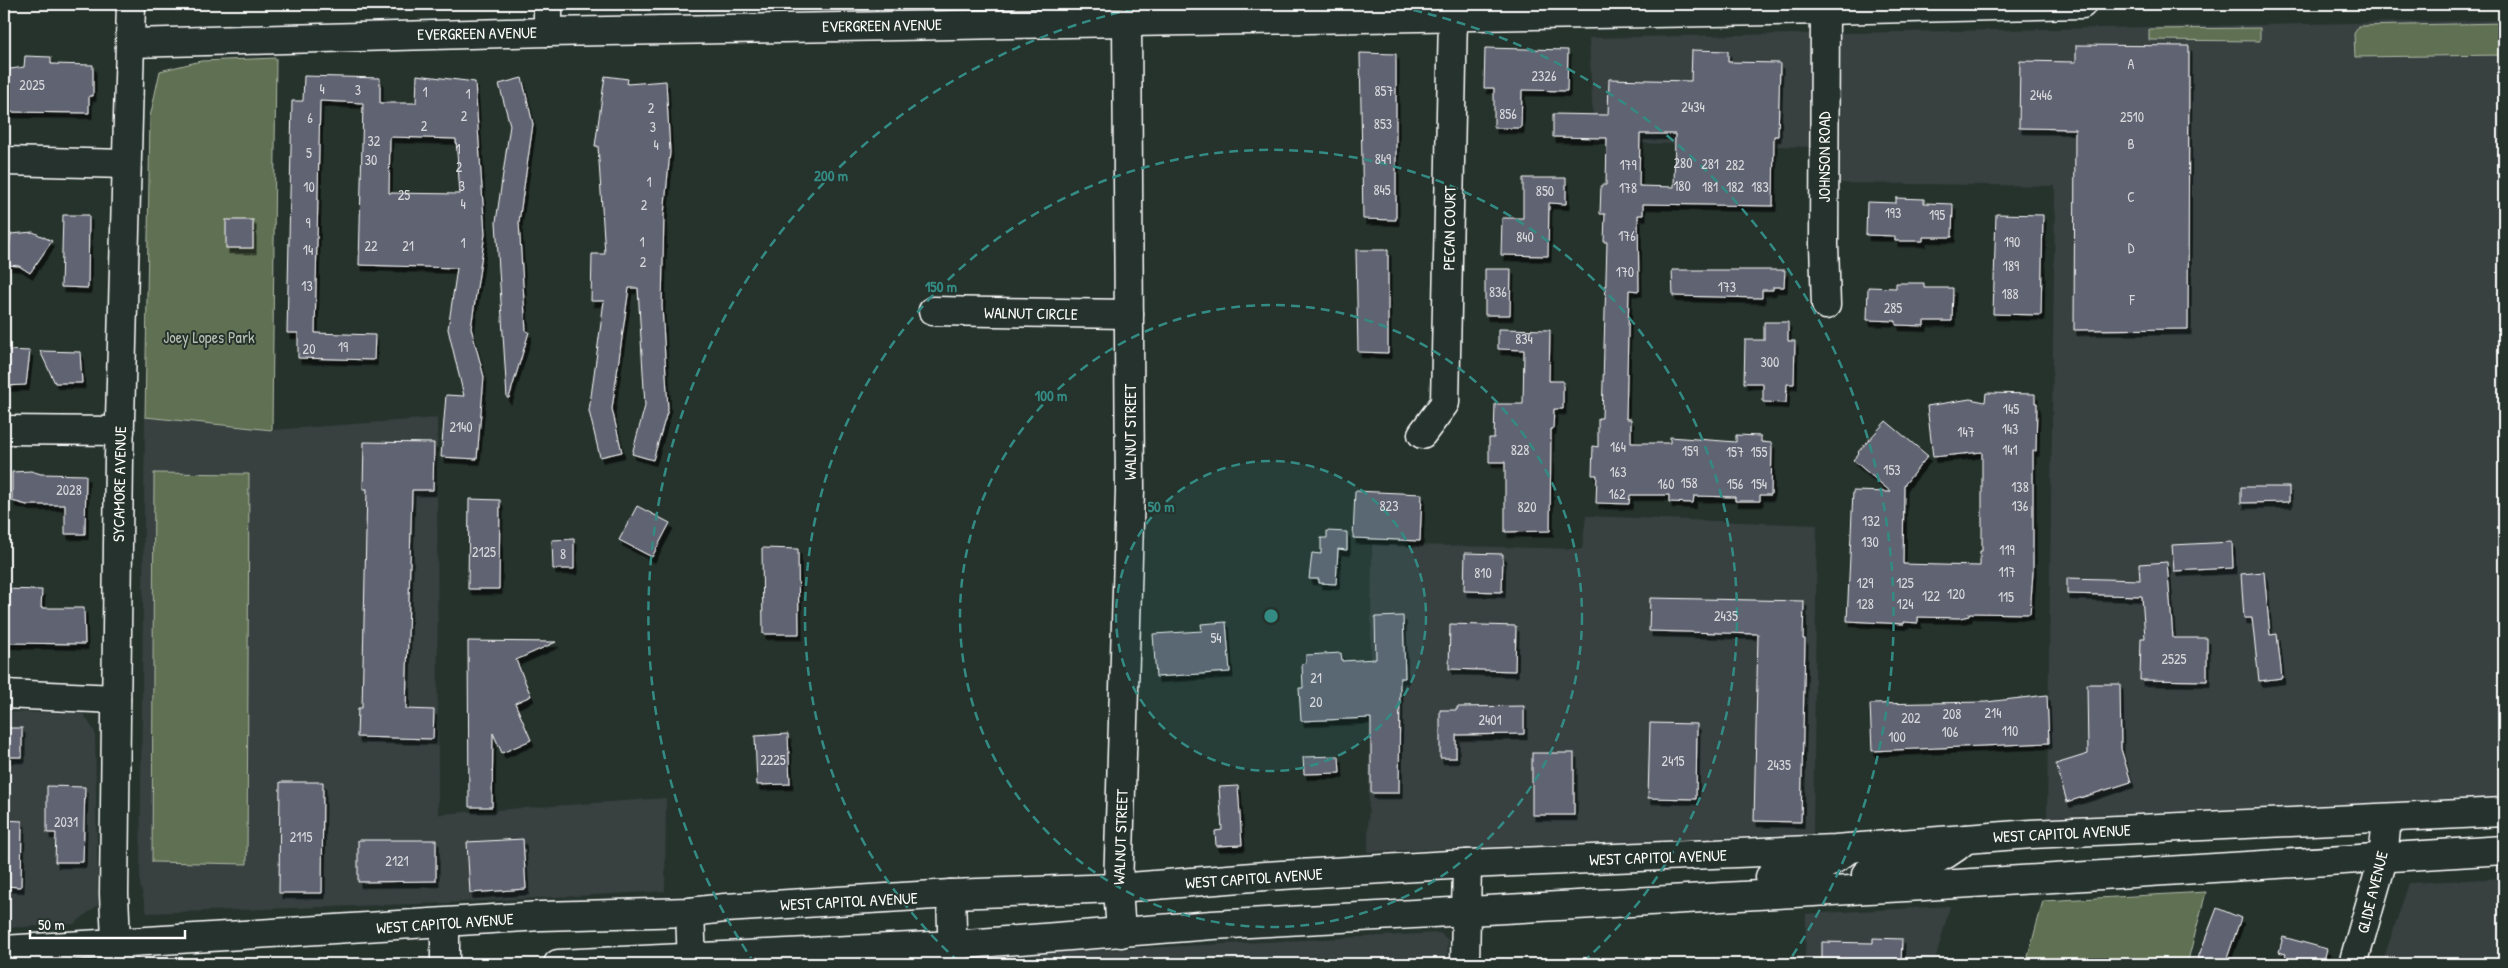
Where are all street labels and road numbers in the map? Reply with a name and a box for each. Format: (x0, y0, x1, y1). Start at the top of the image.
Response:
street label: EVERGREEN AVENUE (822, 13, 942, 37)
street label: EVERGREEN AVENUE (417, 21, 537, 45)
street label: JOHNSON ROAD (1813, 111, 1835, 202)
street label: PECAN COURT (1437, 185, 1461, 271)
street label: WALNUT CIRCLE (984, 301, 1078, 325)
street label: WALNUT STREET (1119, 384, 1141, 480)
street label: SYCAMORE AVENUE (107, 426, 131, 542)
street label: WALNUT STREET (1107, 788, 1133, 885)
street label: WEST CAPITOL AVENUE (1993, 818, 2131, 848)
street label: WEST CAPITOL AVENUE (1589, 844, 1727, 870)
street label: GLIDE AVENUE (2351, 849, 2393, 935)
street label: WEST CAPITOL AVENUE (1185, 862, 1323, 894)
street label: WEST CAPITOL AVENUE (780, 886, 918, 916)
street label: WEST CAPITOL AVENUE (376, 907, 514, 939)

